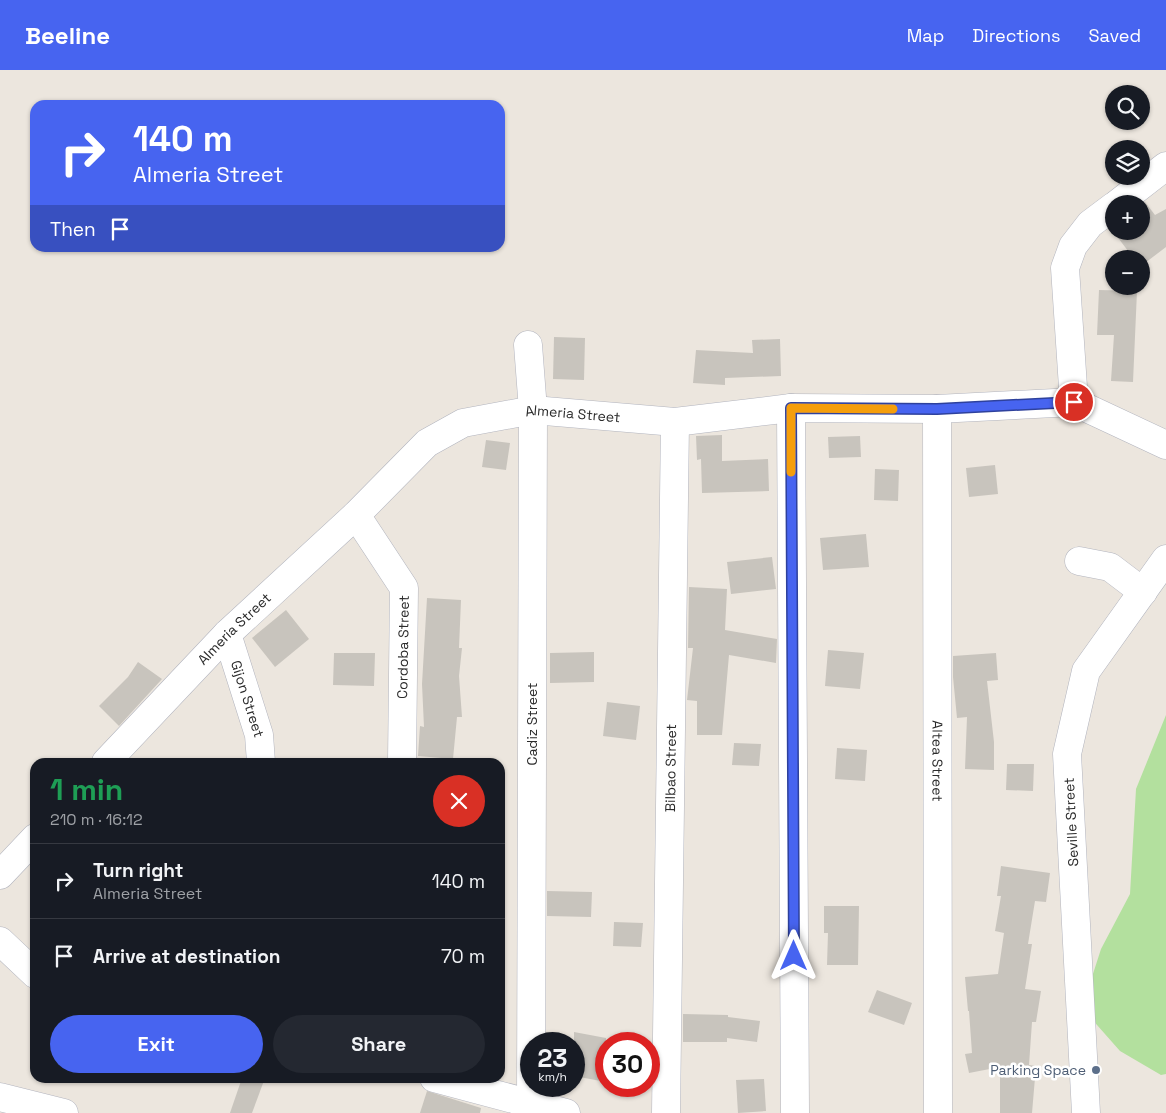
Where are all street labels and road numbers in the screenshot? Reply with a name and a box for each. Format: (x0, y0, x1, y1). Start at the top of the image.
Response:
street label: Almeria Street (523, 401, 621, 426)
street label: Almeria Street (194, 589, 275, 669)
street label: Cordoba Street (393, 595, 413, 699)
street label: Gijon Street (227, 658, 268, 740)
street label: Cadiz Street (523, 683, 541, 765)
street label: Altea Street (928, 720, 947, 802)
street label: Bilbao Street (661, 724, 680, 812)
street label: Seville Street (1060, 777, 1082, 867)

